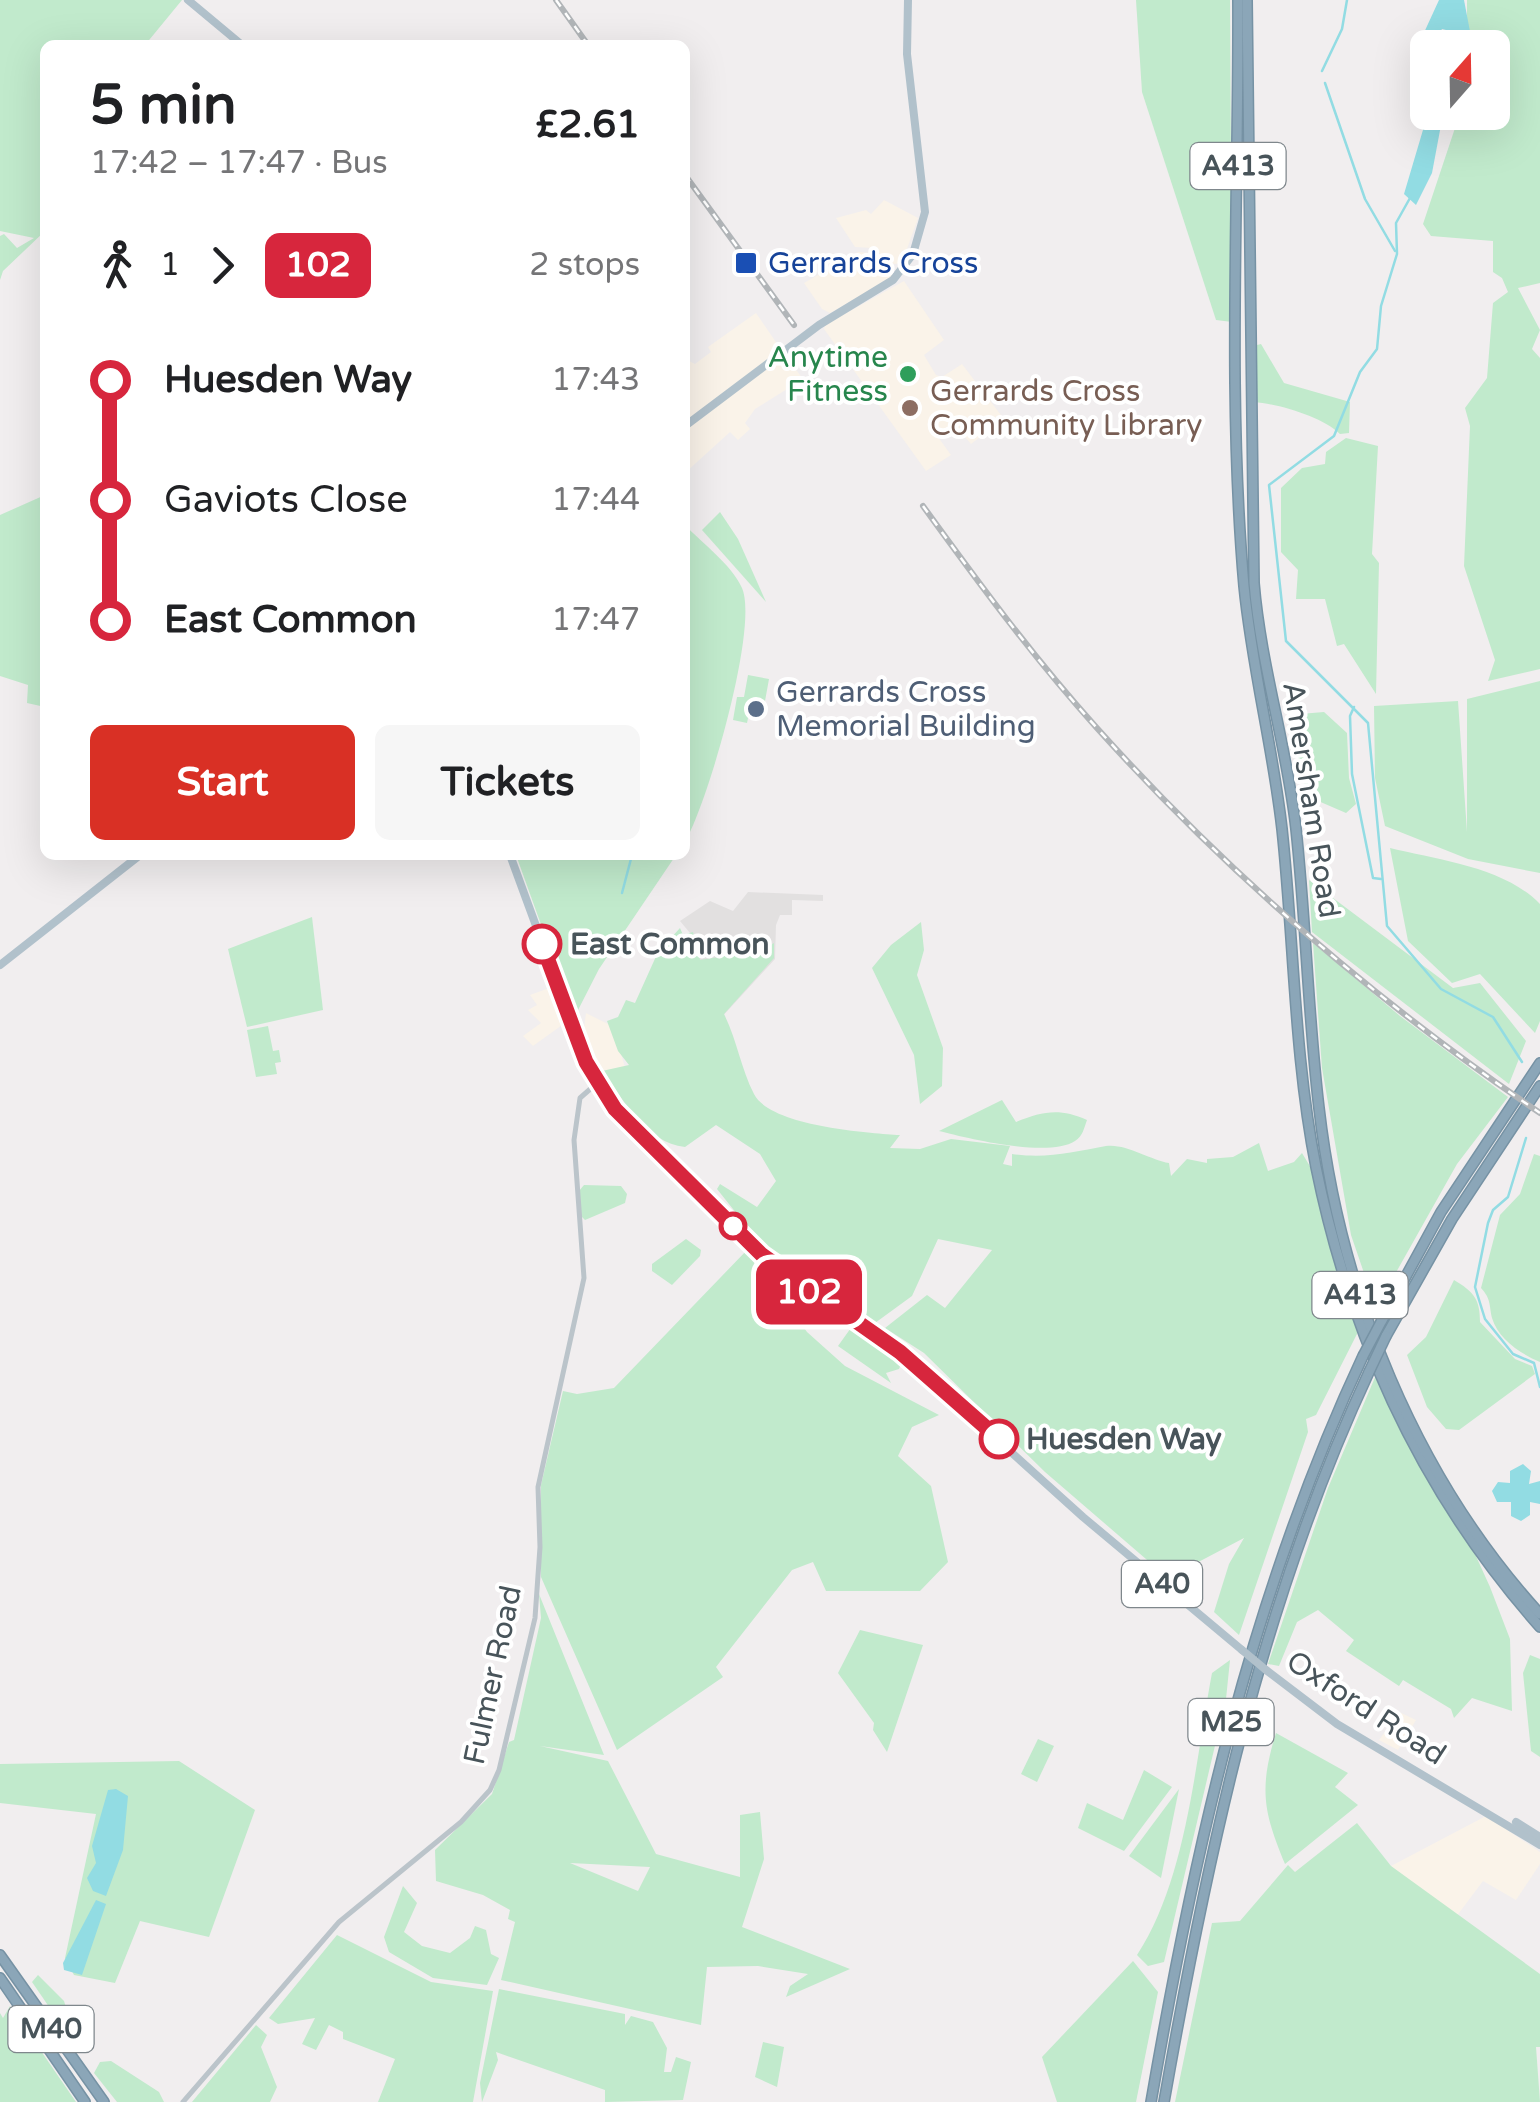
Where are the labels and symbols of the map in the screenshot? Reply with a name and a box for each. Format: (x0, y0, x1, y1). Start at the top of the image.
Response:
north arrow (1410, 30, 1510, 130)
road number: A413 (1190, 143, 1286, 189)
place label: Gerrards Cross (768, 245, 978, 282)
marker: Gerrards Cross (733, 250, 759, 276)
place label: Anytime Fitness (768, 339, 888, 410)
marker: Anytime Fitness (897, 363, 919, 385)
place label: Gerrards Cross Community Library (930, 373, 1202, 444)
marker: Gerrards Cross Community Library (899, 397, 921, 419)
place label: Gerrards Cross Memorial Building (776, 674, 1036, 745)
street label: Amersham Road (1274, 679, 1348, 921)
marker: Gerrards Cross Memorial Building (745, 698, 767, 720)
marker: East Common (523, 925, 561, 963)
place label: East Common (570, 926, 770, 963)
unlabelled marker (720, 1213, 746, 1239)
line badge: 102 (752, 1260, 866, 1324)
road number: A413 (1312, 1272, 1408, 1318)
marker: Huesden Way (980, 1420, 1018, 1458)
place label: Huesden Way (1026, 1421, 1222, 1458)
road number: A40 (1122, 1561, 1202, 1607)
street label: Fulmer Road (456, 1582, 530, 1768)
street label: Oxford Road (1279, 1643, 1453, 1773)
road number: M25 (1188, 1699, 1274, 1745)
road number: M40 (8, 2006, 94, 2052)

